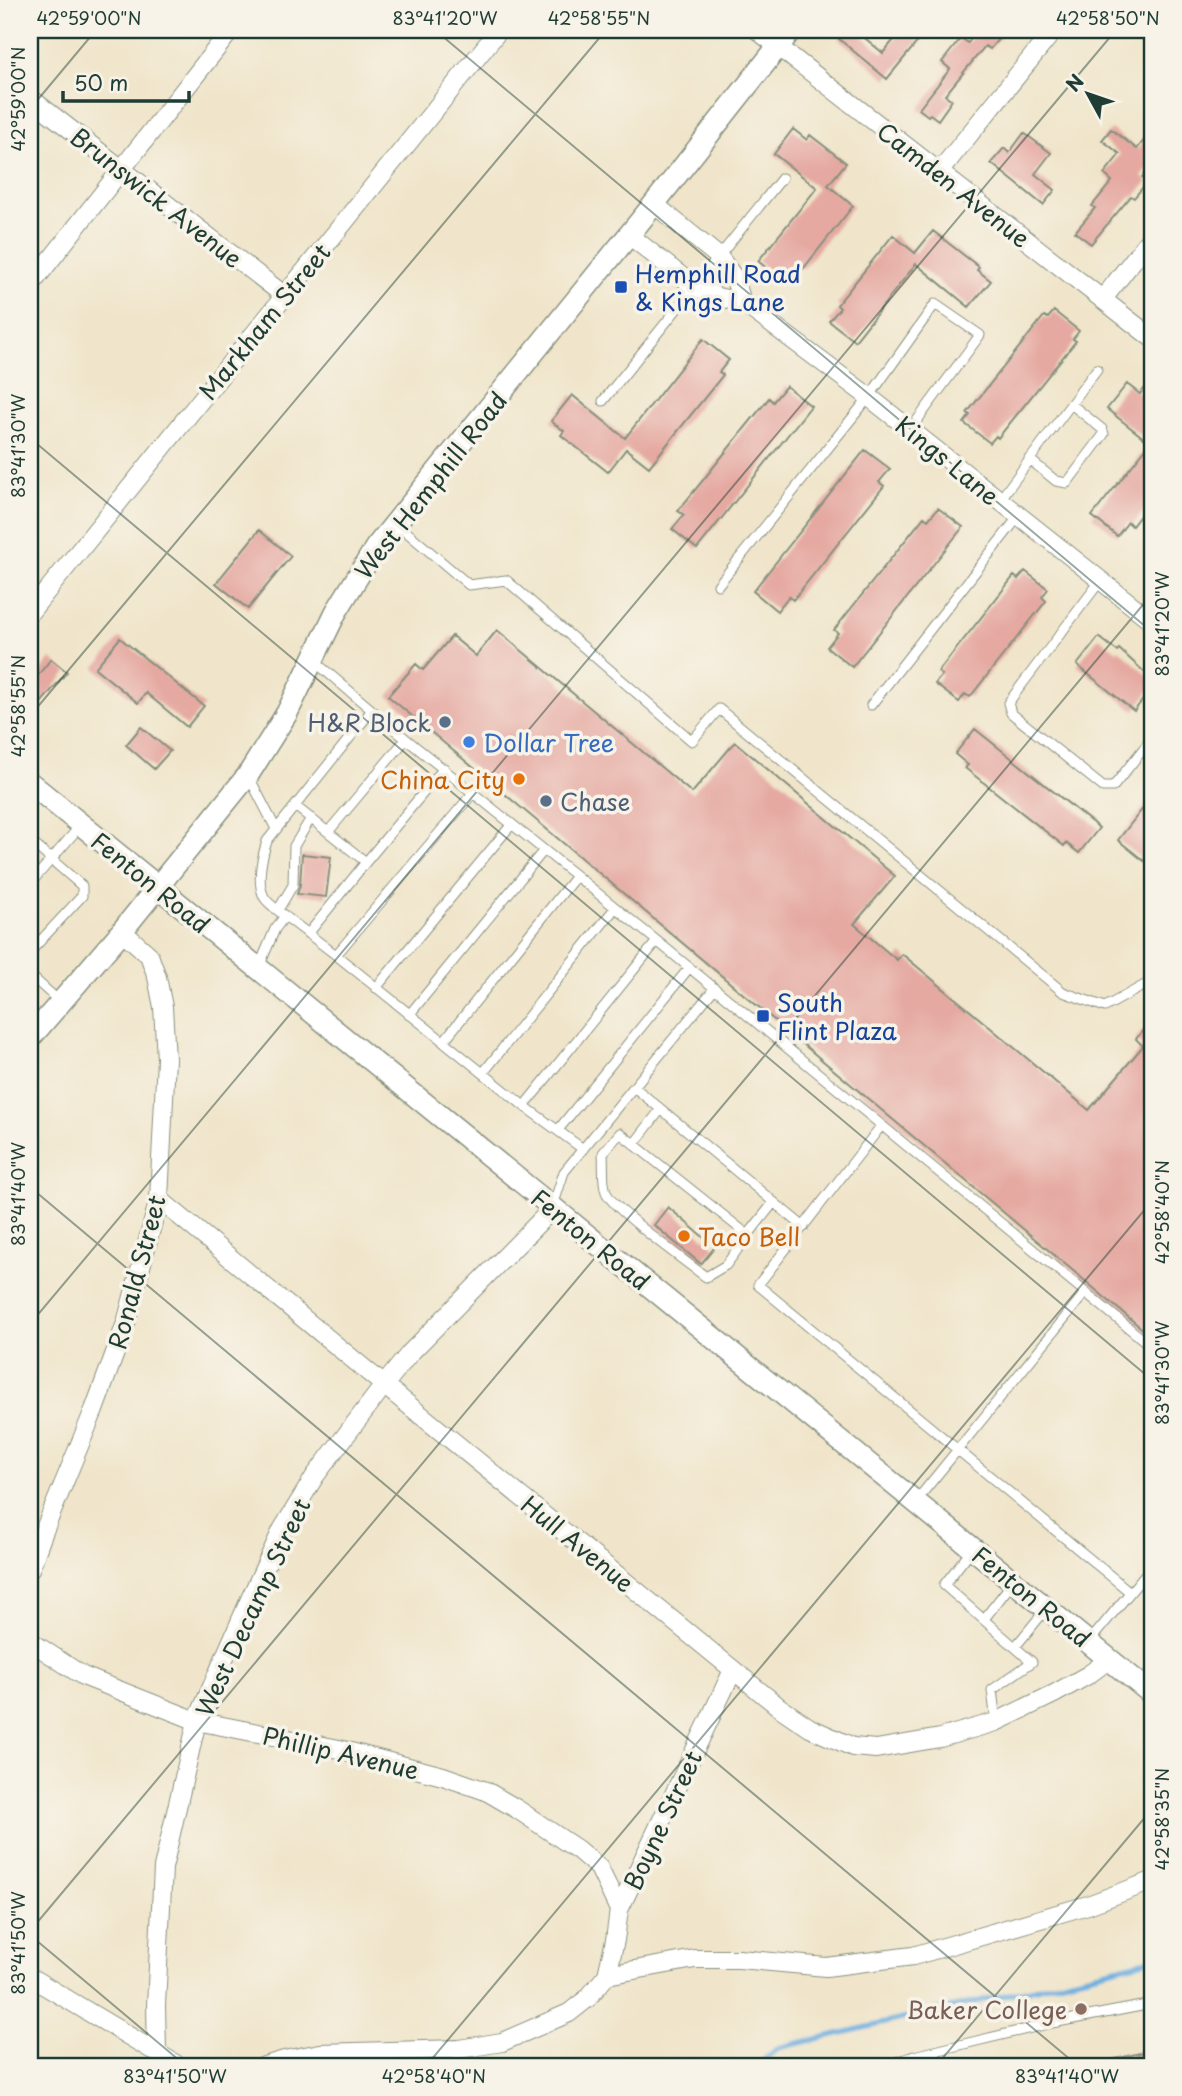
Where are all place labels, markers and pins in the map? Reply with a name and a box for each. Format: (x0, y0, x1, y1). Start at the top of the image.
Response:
place label: Hemphill Road & Kings Lane (635, 255, 801, 319)
marker: Hemphill Road & Kings Lane (613, 279, 629, 295)
place label: H&R Block (308, 704, 431, 740)
marker: H&R Block (437, 714, 453, 730)
place label: Dollar Tree (483, 724, 614, 760)
marker: Dollar Tree (461, 734, 477, 750)
place label: China City (380, 761, 505, 797)
marker: China City (511, 771, 527, 787)
place label: Chase (560, 783, 630, 819)
marker: Chase (538, 793, 554, 809)
place label: South Flint Plaza (777, 984, 897, 1048)
marker: South Flint Plaza (755, 1008, 771, 1024)
place label: Taco Bell (698, 1218, 800, 1254)
marker: Taco Bell (676, 1228, 692, 1244)
place label: Baker College (906, 1991, 1067, 2027)
marker: Baker College (1073, 2001, 1089, 2017)

